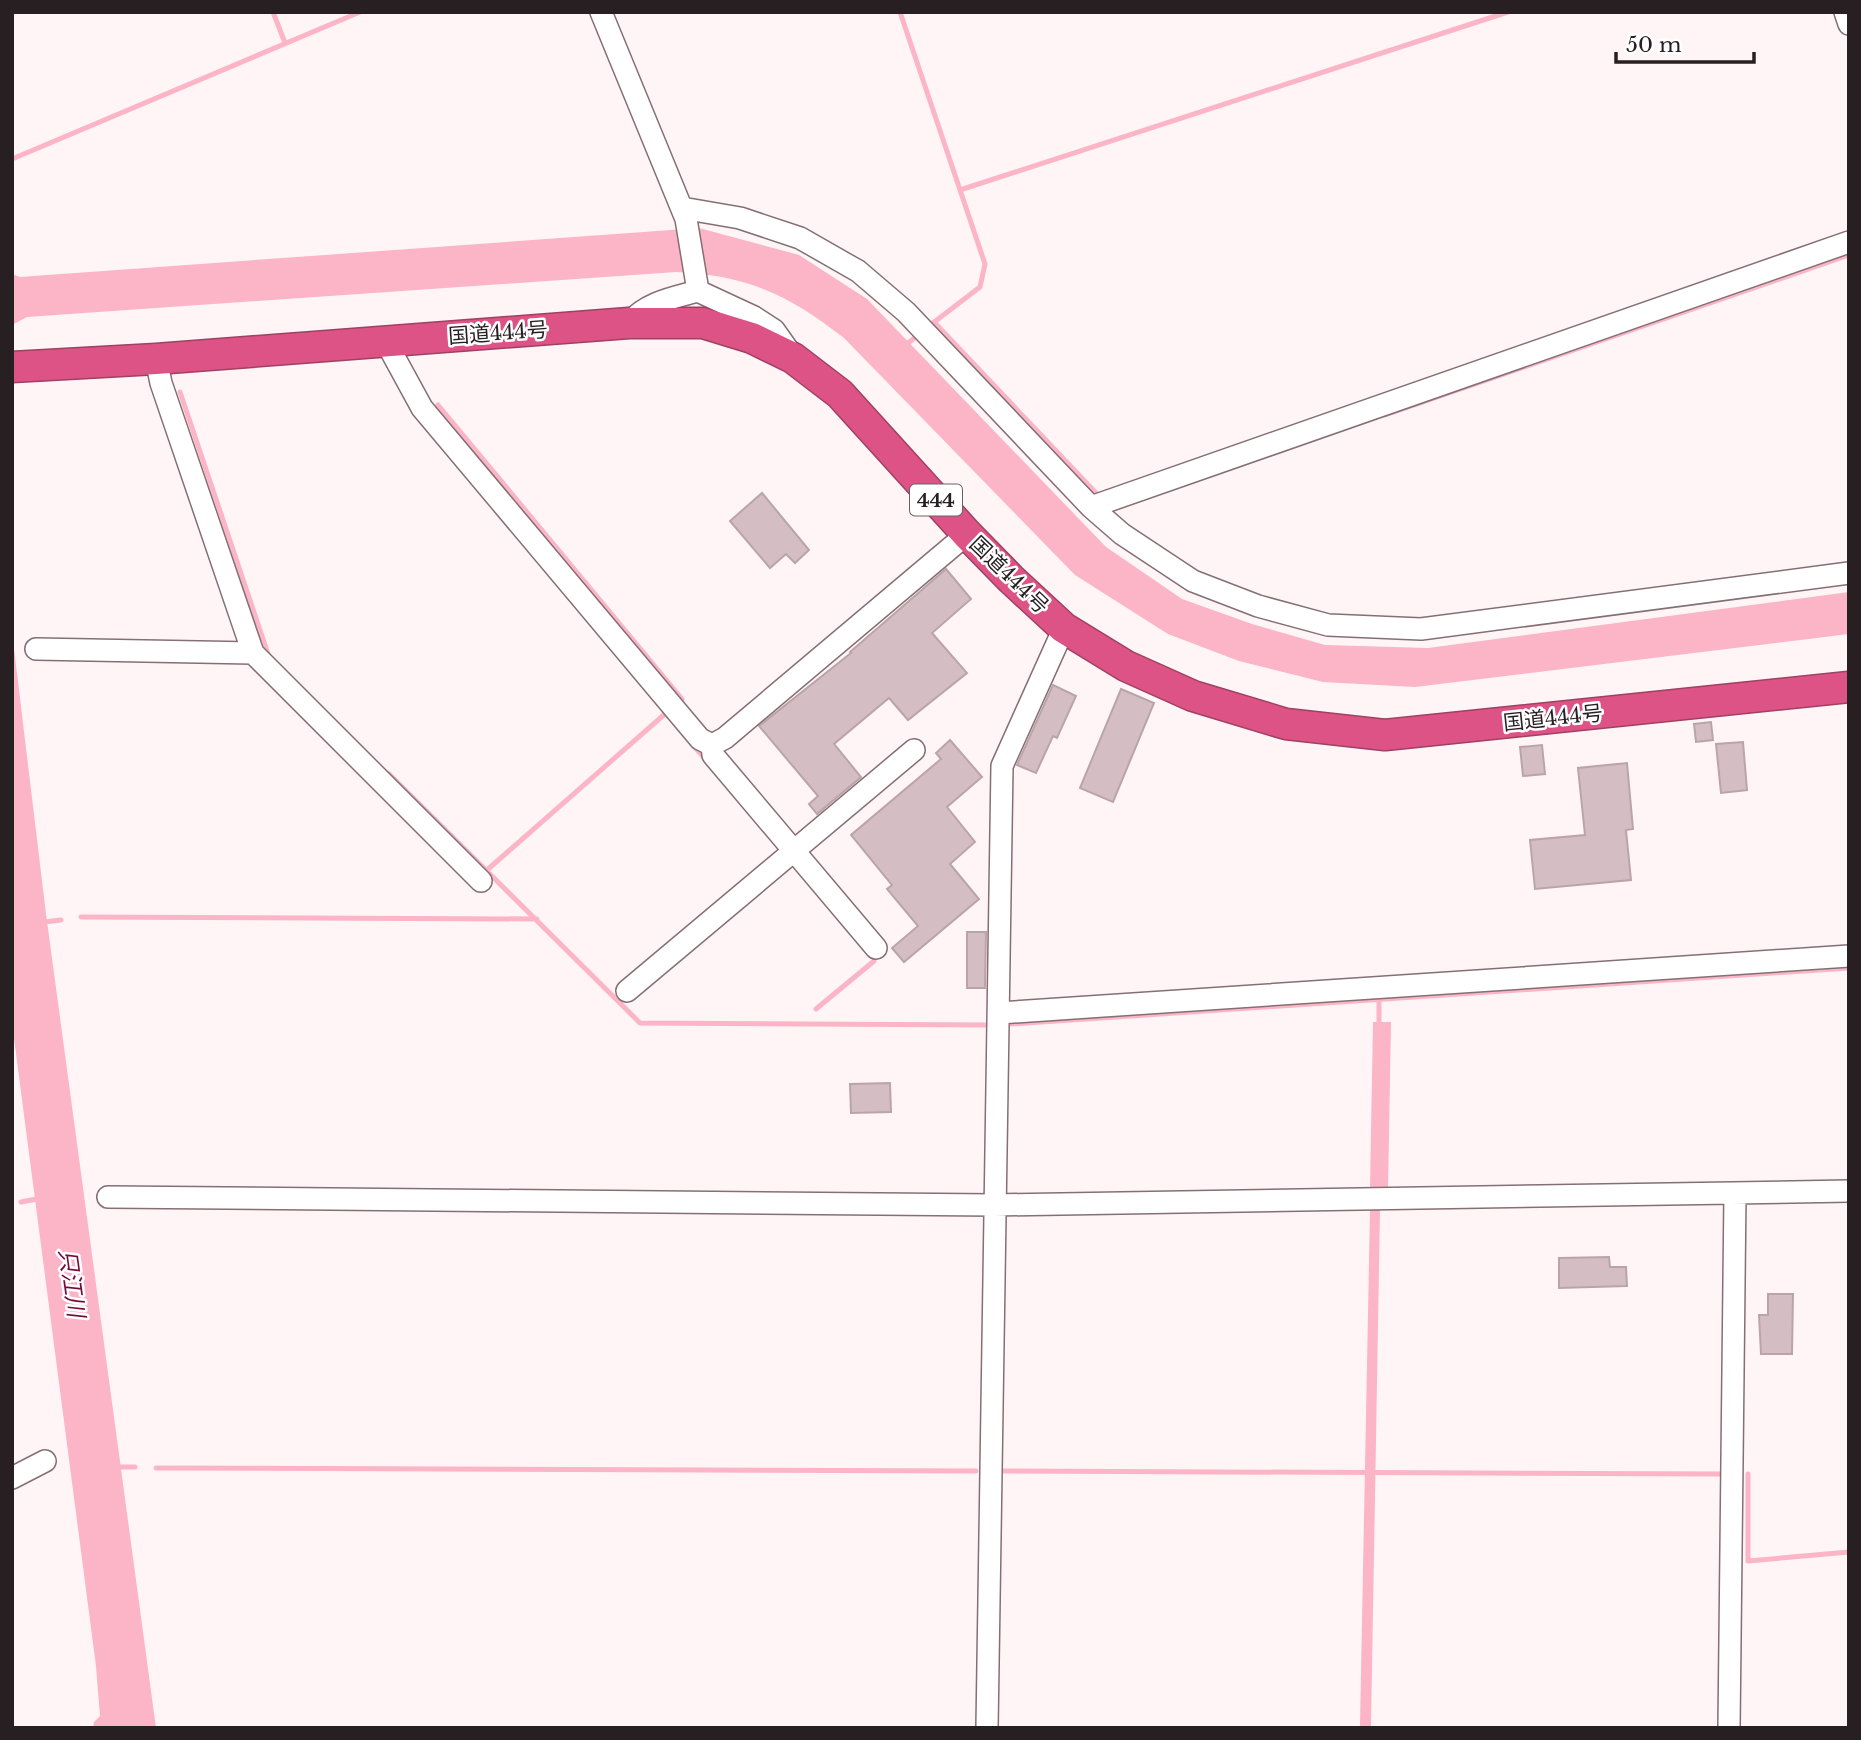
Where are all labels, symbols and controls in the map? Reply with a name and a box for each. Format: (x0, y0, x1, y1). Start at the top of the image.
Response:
scale bar (1616, 21, 1754, 65)
text: 50 m (1626, 32, 1682, 58)
street label: 国道444号 (447, 317, 549, 349)
road number: 444 (910, 485, 962, 516)
street label: 国道444号 (964, 531, 1054, 619)
street label: 国道444号 (1502, 700, 1604, 736)
water label: 只江川 (53, 1247, 91, 1322)

